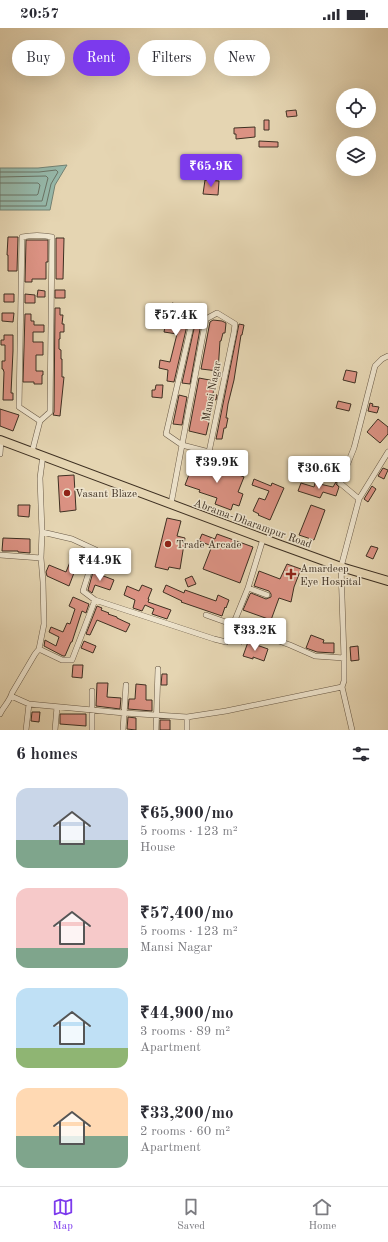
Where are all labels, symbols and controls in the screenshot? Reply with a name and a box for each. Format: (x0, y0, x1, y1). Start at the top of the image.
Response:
text: 20:57 (20, 7, 59, 22)
chip: Buy (12, 40, 65, 76)
chip: Rent (73, 40, 130, 76)
chip: Filters (138, 40, 206, 76)
chip: New (214, 40, 270, 76)
map controls (336, 88, 376, 176)
button: locate (336, 88, 376, 128)
button: layers (336, 136, 376, 176)
pin: ₹65.9K (178, 154, 244, 188)
text: ₹65.9K (189, 160, 233, 173)
pin: ₹57.4K (143, 303, 209, 337)
text: ₹57.4K (154, 309, 198, 322)
street label: Mansi Nagar (201, 360, 224, 422)
pin: ₹39.9K (184, 450, 250, 484)
text: ₹39.9K (195, 456, 239, 469)
pin: ₹30.6K (286, 456, 352, 490)
text: ₹30.6K (297, 462, 341, 475)
marker: Vasant Blaze (62, 488, 72, 498)
place label: Vasant Blaze (75, 489, 137, 500)
street label: Abrama-Dharampur Road (192, 498, 313, 551)
marker: Trade Arcade (163, 539, 173, 549)
place label: Trade Arcade (176, 540, 242, 551)
pin: ₹44.9K (67, 548, 133, 582)
text: ₹44.9K (78, 554, 122, 567)
place label: Amardeep Eye Hospital (300, 564, 361, 588)
marker: Amardeep Eye Hospital (285, 568, 297, 580)
pin: ₹33.2K (222, 618, 288, 652)
text: ₹33.2K (233, 624, 277, 637)
icon: filters (350, 743, 372, 765)
text: 6 homes (16, 746, 78, 763)
icon: home (48, 804, 96, 852)
text: ₹65,900/mo (140, 805, 234, 822)
text: 5 rooms · 123 m² (140, 825, 238, 838)
text: House (140, 841, 175, 854)
icon: home (48, 904, 96, 952)
text: ₹57,400/mo (140, 905, 234, 922)
text: 5 rooms · 123 m² (140, 925, 238, 938)
text: Mansi Nagar (140, 941, 212, 954)
icon: home (48, 1004, 96, 1052)
text: ₹44,900/mo (140, 1005, 234, 1022)
text: 3 rooms · 89 m² (140, 1025, 230, 1038)
text: Apartment (140, 1041, 201, 1054)
icon: home (48, 1104, 96, 1152)
text: ₹33,200/mo (140, 1105, 234, 1122)
text: 2 rooms · 60 m² (140, 1125, 230, 1138)
text: Apartment (140, 1141, 201, 1154)
tab: Map (52, 1196, 74, 1234)
tab: Saved (177, 1196, 205, 1234)
tab: Home (308, 1196, 336, 1234)

